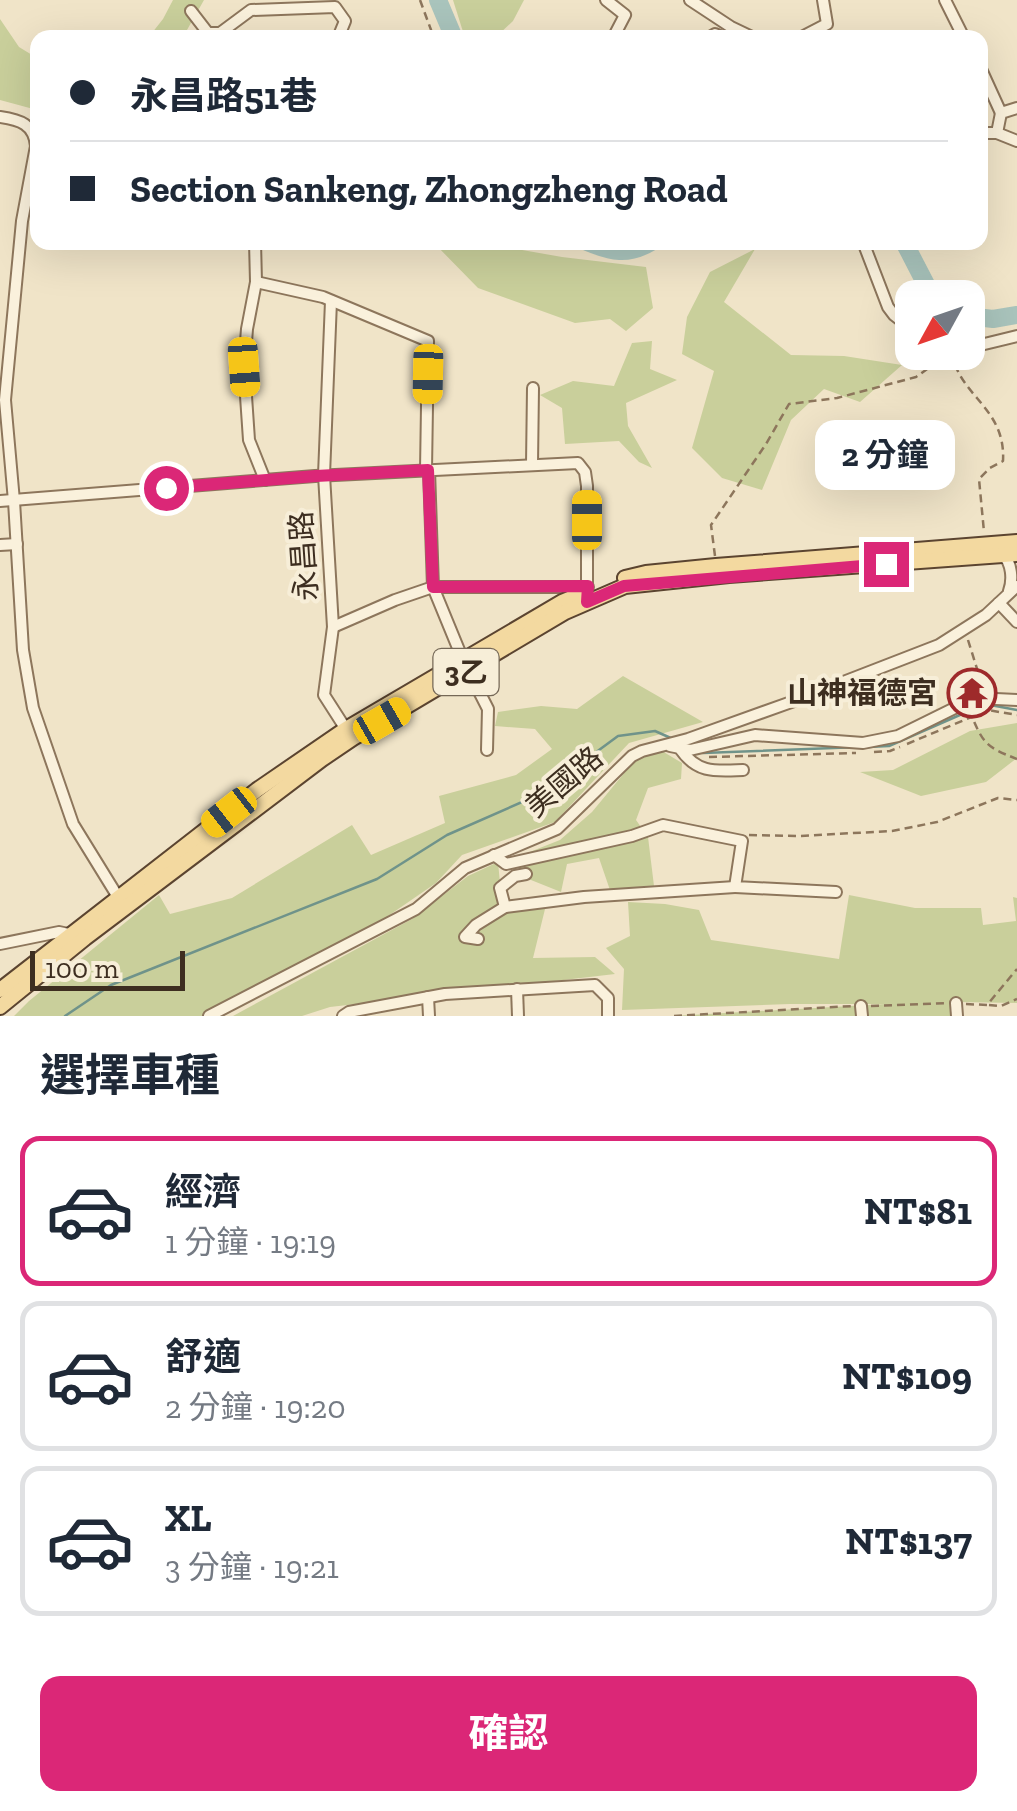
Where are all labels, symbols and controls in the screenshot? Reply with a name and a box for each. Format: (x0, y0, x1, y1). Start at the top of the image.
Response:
text: 永昌路51巷 (130, 73, 317, 119)
text: Section Sankeng, Zhongzheng Road (130, 166, 728, 212)
north arrow (895, 280, 985, 370)
map controls (895, 280, 985, 370)
car (227, 336, 261, 398)
car (412, 344, 444, 404)
callout: 2 分鐘 (816, 419, 956, 489)
text: 2 分鐘 (841, 436, 929, 474)
route start (144, 466, 189, 511)
car (572, 490, 602, 550)
street label: 永昌路 (283, 510, 325, 602)
route end (864, 542, 909, 587)
road number: 3乙 (434, 649, 498, 695)
temple icon: 山神福德宮 (946, 667, 998, 719)
place label: 山神福德宮 (787, 675, 937, 711)
car (349, 693, 415, 749)
street label: 美國路 (518, 739, 610, 825)
car (196, 782, 262, 842)
scale bar (30, 946, 185, 990)
text: 100 m (45, 952, 119, 985)
text: 選擇車種 (40, 1049, 220, 1103)
icon: car (45, 1166, 135, 1256)
text: 經濟 (165, 1169, 241, 1215)
text: NT$81 (864, 1188, 972, 1234)
text: 1 分鐘 · 19:19 (165, 1223, 336, 1261)
icon: car (45, 1331, 135, 1421)
text: 舒適 (165, 1334, 241, 1380)
text: NT$109 (842, 1353, 972, 1399)
text: 2 分鐘 · 19:20 (165, 1388, 346, 1426)
text: XL (165, 1495, 212, 1541)
icon: car (45, 1496, 135, 1586)
text: NT$137 (845, 1518, 972, 1564)
text: 3 分鐘 · 19:21 (165, 1548, 339, 1586)
button: 確認 (40, 1676, 977, 1791)

